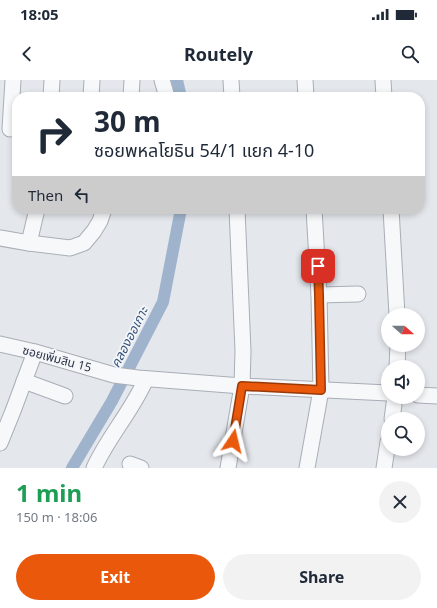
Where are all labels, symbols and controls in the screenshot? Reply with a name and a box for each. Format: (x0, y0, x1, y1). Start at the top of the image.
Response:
text: 18:05 (20, 4, 59, 24)
text: Routely (184, 42, 253, 66)
icon: back (16, 43, 38, 65)
icon: search (399, 43, 421, 65)
text: 30 m (94, 102, 161, 140)
icon: right (28, 108, 80, 160)
text: ซอยพหลโยธิน 54/1 แยก 4-10 (94, 138, 314, 162)
icon: left (71, 184, 93, 206)
text: Then (28, 185, 63, 205)
pin (301, 249, 335, 283)
icon: arrive (307, 255, 329, 277)
water label: คลองออเกาะ (106, 302, 153, 371)
north arrow (381, 308, 425, 352)
map controls (381, 308, 425, 456)
street label: ซอยเพิ่มสิน 15 (21, 341, 94, 376)
button: sound (381, 360, 425, 404)
button: search (381, 412, 425, 456)
position arrow (212, 420, 254, 462)
text: 1 min (16, 476, 82, 509)
button: close (379, 481, 421, 523)
text: 150 m · 18:06 (16, 508, 97, 526)
button: Exit (16, 554, 215, 600)
button: Share (223, 554, 421, 600)

